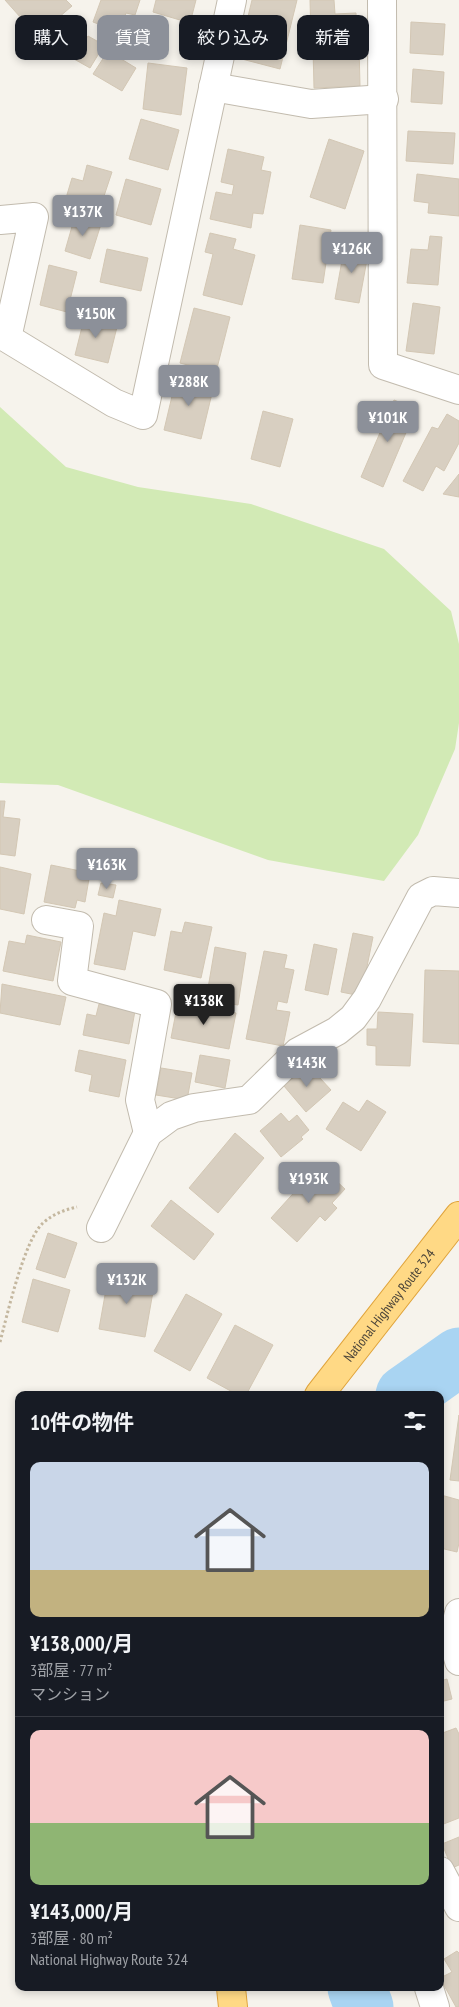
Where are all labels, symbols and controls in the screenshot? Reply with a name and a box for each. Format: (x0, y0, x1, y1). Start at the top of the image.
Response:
chip: 購入 (15, 15, 87, 60)
chip: 賃貸 (97, 15, 169, 60)
chip: 絞り込み (179, 15, 287, 60)
chip: 新着 (297, 15, 369, 60)
pin: ¥137K (48, 194, 118, 237)
text: ¥137K (64, 201, 102, 221)
pin: ¥126K (317, 232, 387, 274)
text: ¥126K (333, 238, 371, 258)
pin: ¥150K (61, 296, 131, 339)
text: ¥150K (77, 303, 115, 323)
pin: ¥288K (154, 364, 224, 407)
text: ¥288K (170, 371, 208, 391)
pin: ¥101K (353, 400, 423, 443)
text: ¥101K (369, 407, 407, 427)
pin: ¥163K (72, 848, 142, 890)
text: ¥163K (88, 854, 126, 874)
pin: ¥138K (169, 984, 239, 1026)
text: ¥138K (185, 990, 223, 1010)
pin: ¥143K (272, 1046, 342, 1088)
text: ¥143K (288, 1052, 326, 1072)
pin: ¥193K (274, 1162, 344, 1204)
text: ¥193K (290, 1168, 328, 1188)
street label: National Highway Route 324 (340, 1245, 439, 1365)
pin: ¥132K (92, 1262, 162, 1305)
text: ¥132K (108, 1269, 146, 1289)
icon: filters (401, 1407, 429, 1435)
text: 10件の物件 (30, 1409, 134, 1436)
icon: home (185, 1495, 275, 1585)
text: ¥138,000/月 (30, 1630, 133, 1657)
text: 3部屋 · 77 m² (30, 1660, 112, 1680)
text: マンション (30, 1684, 110, 1704)
icon: home (185, 1762, 275, 1852)
text: ¥143,000/月 (30, 1898, 133, 1925)
text: 3部屋 · 80 m² (30, 1928, 113, 1948)
text: National Highway Route 324 (30, 1949, 188, 1969)

